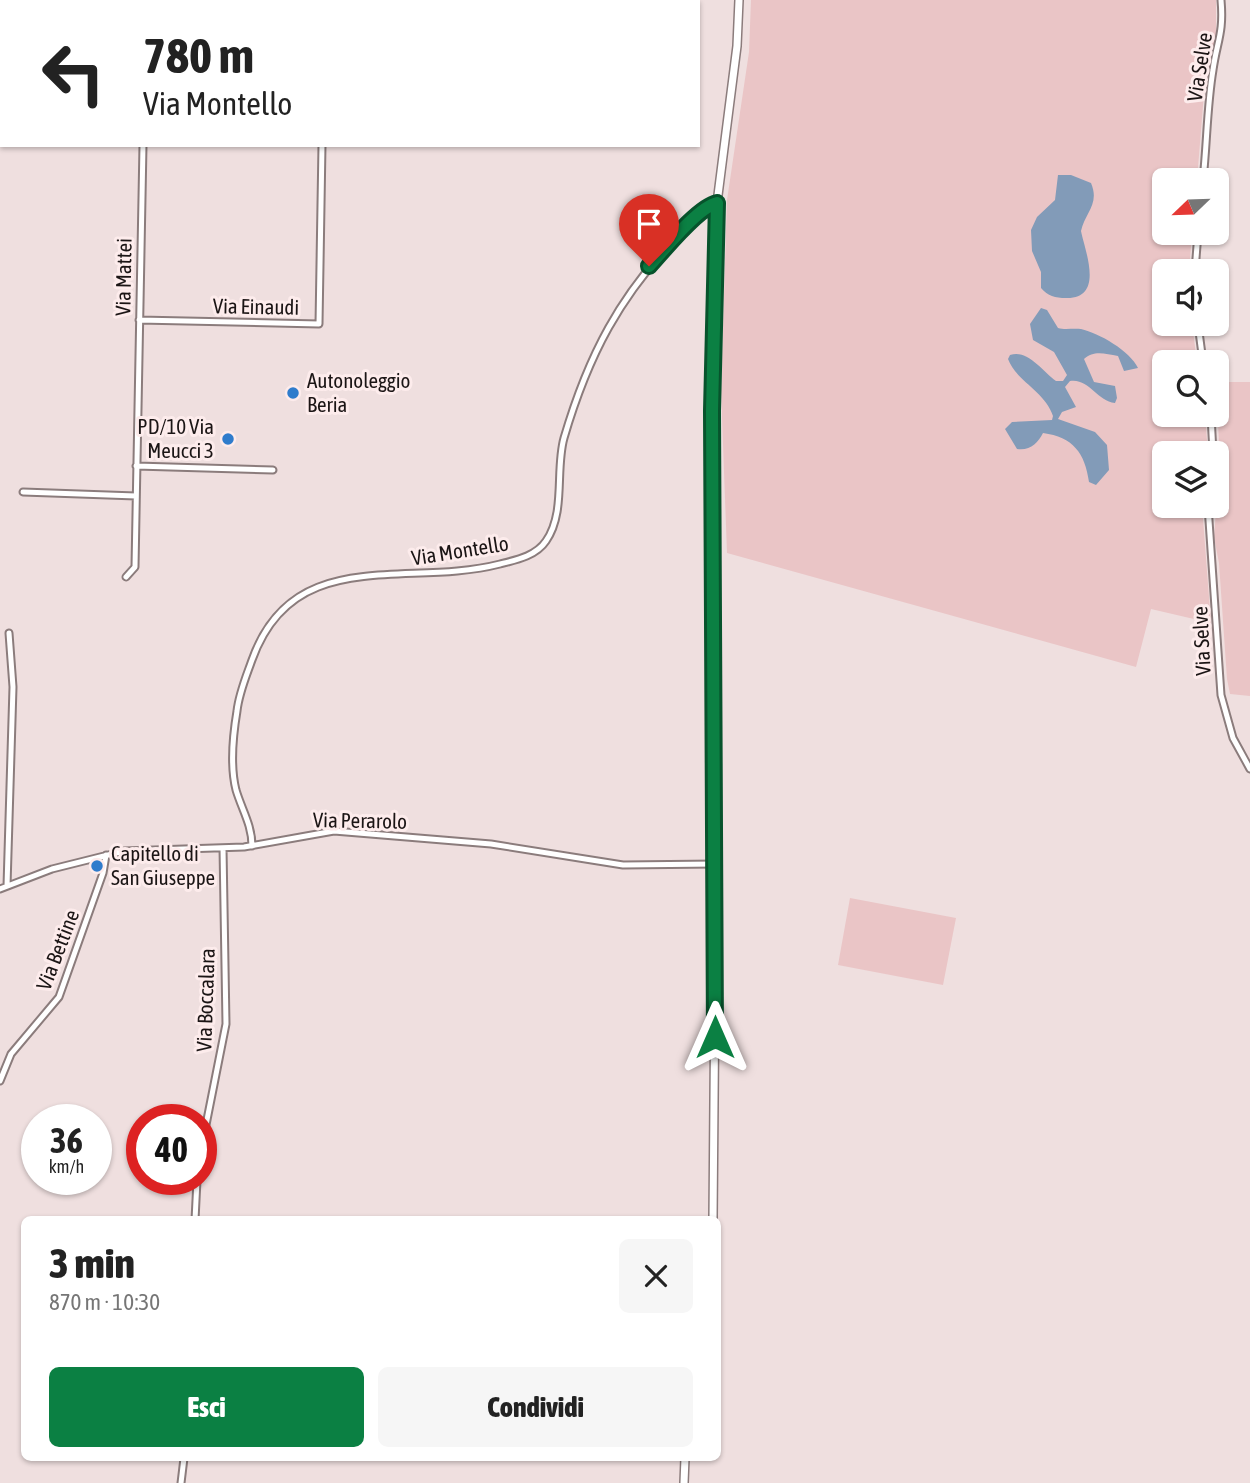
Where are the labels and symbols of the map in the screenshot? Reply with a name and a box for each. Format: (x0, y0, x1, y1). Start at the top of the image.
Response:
street label: Via Selve (1182, 31, 1216, 103)
north arrow (1152, 168, 1228, 245)
pin (619, 194, 679, 266)
street label: Via Mattei (110, 238, 136, 316)
street label: Via Einaudi (213, 293, 299, 319)
place label: Autonoleggio Beria (307, 368, 410, 416)
marker: Autonoleggio Beria (285, 385, 301, 401)
place label: PD/10 Via Meucci 3 (137, 414, 214, 462)
marker: PD/10 Via Meucci 3 (220, 431, 236, 447)
street label: Via Montello (410, 530, 510, 570)
street label: Via Selve (1187, 606, 1215, 676)
street label: Via Perarolo (313, 807, 407, 833)
place label: Capitello di San Giuseppe (111, 841, 215, 889)
marker: Capitello di San Giuseppe (89, 858, 105, 874)
street label: Via Bettine (31, 906, 83, 993)
street label: Via Boccalara (191, 948, 219, 1052)
position arrow (678, 1000, 752, 1074)
speed limit sign: 40 (126, 1104, 217, 1195)

